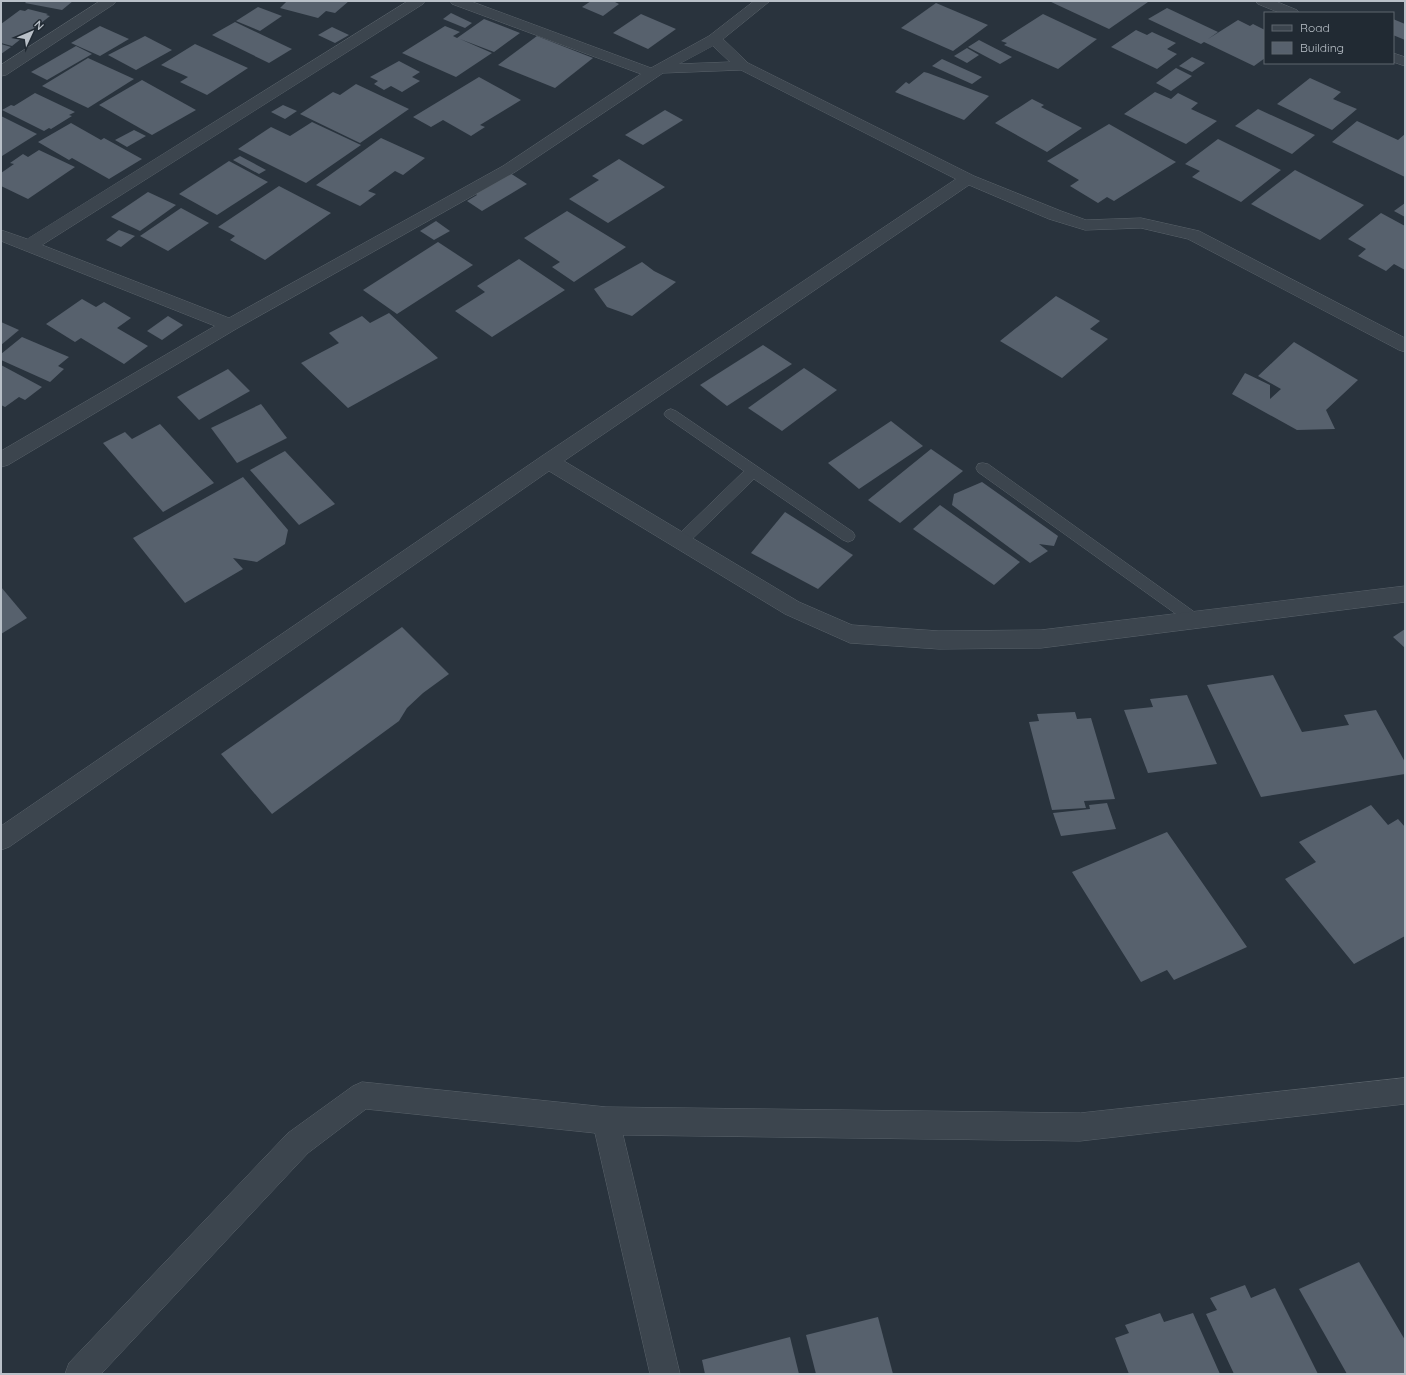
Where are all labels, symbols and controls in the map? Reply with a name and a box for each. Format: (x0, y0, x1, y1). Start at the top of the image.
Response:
north arrow (12, 12, 52, 52)
legend (1264, 12, 1394, 64)
text: N (31, 17, 47, 33)
text: Road (1300, 20, 1330, 35)
text: Building (1300, 40, 1344, 55)

